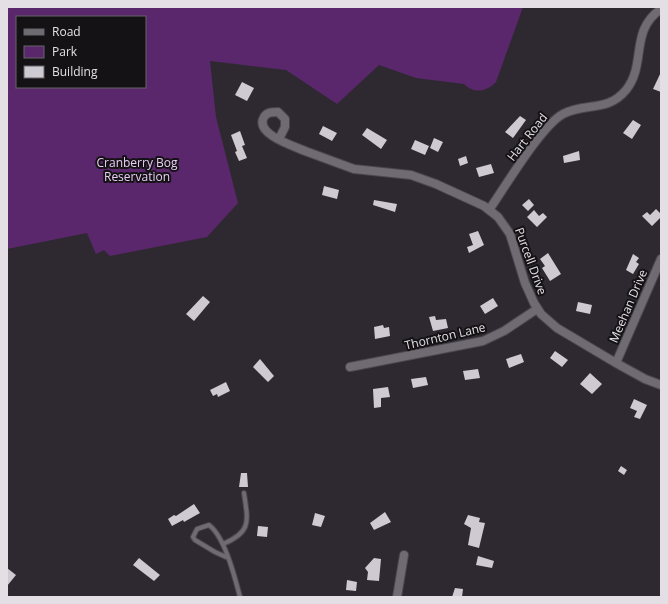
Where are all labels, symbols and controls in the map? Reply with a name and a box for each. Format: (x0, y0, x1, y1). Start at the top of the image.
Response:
legend (16, 16, 146, 88)
text: Road (52, 23, 81, 40)
text: Park (52, 43, 78, 60)
text: Building (52, 63, 98, 80)
street label: Hart Road (503, 110, 551, 164)
park label: Cranberry Bog Reservation (97, 154, 178, 185)
street label: Purcell Drive (511, 225, 551, 297)
street label: Meehan Drive (605, 266, 651, 345)
street label: Thornton Lane (403, 318, 487, 354)

